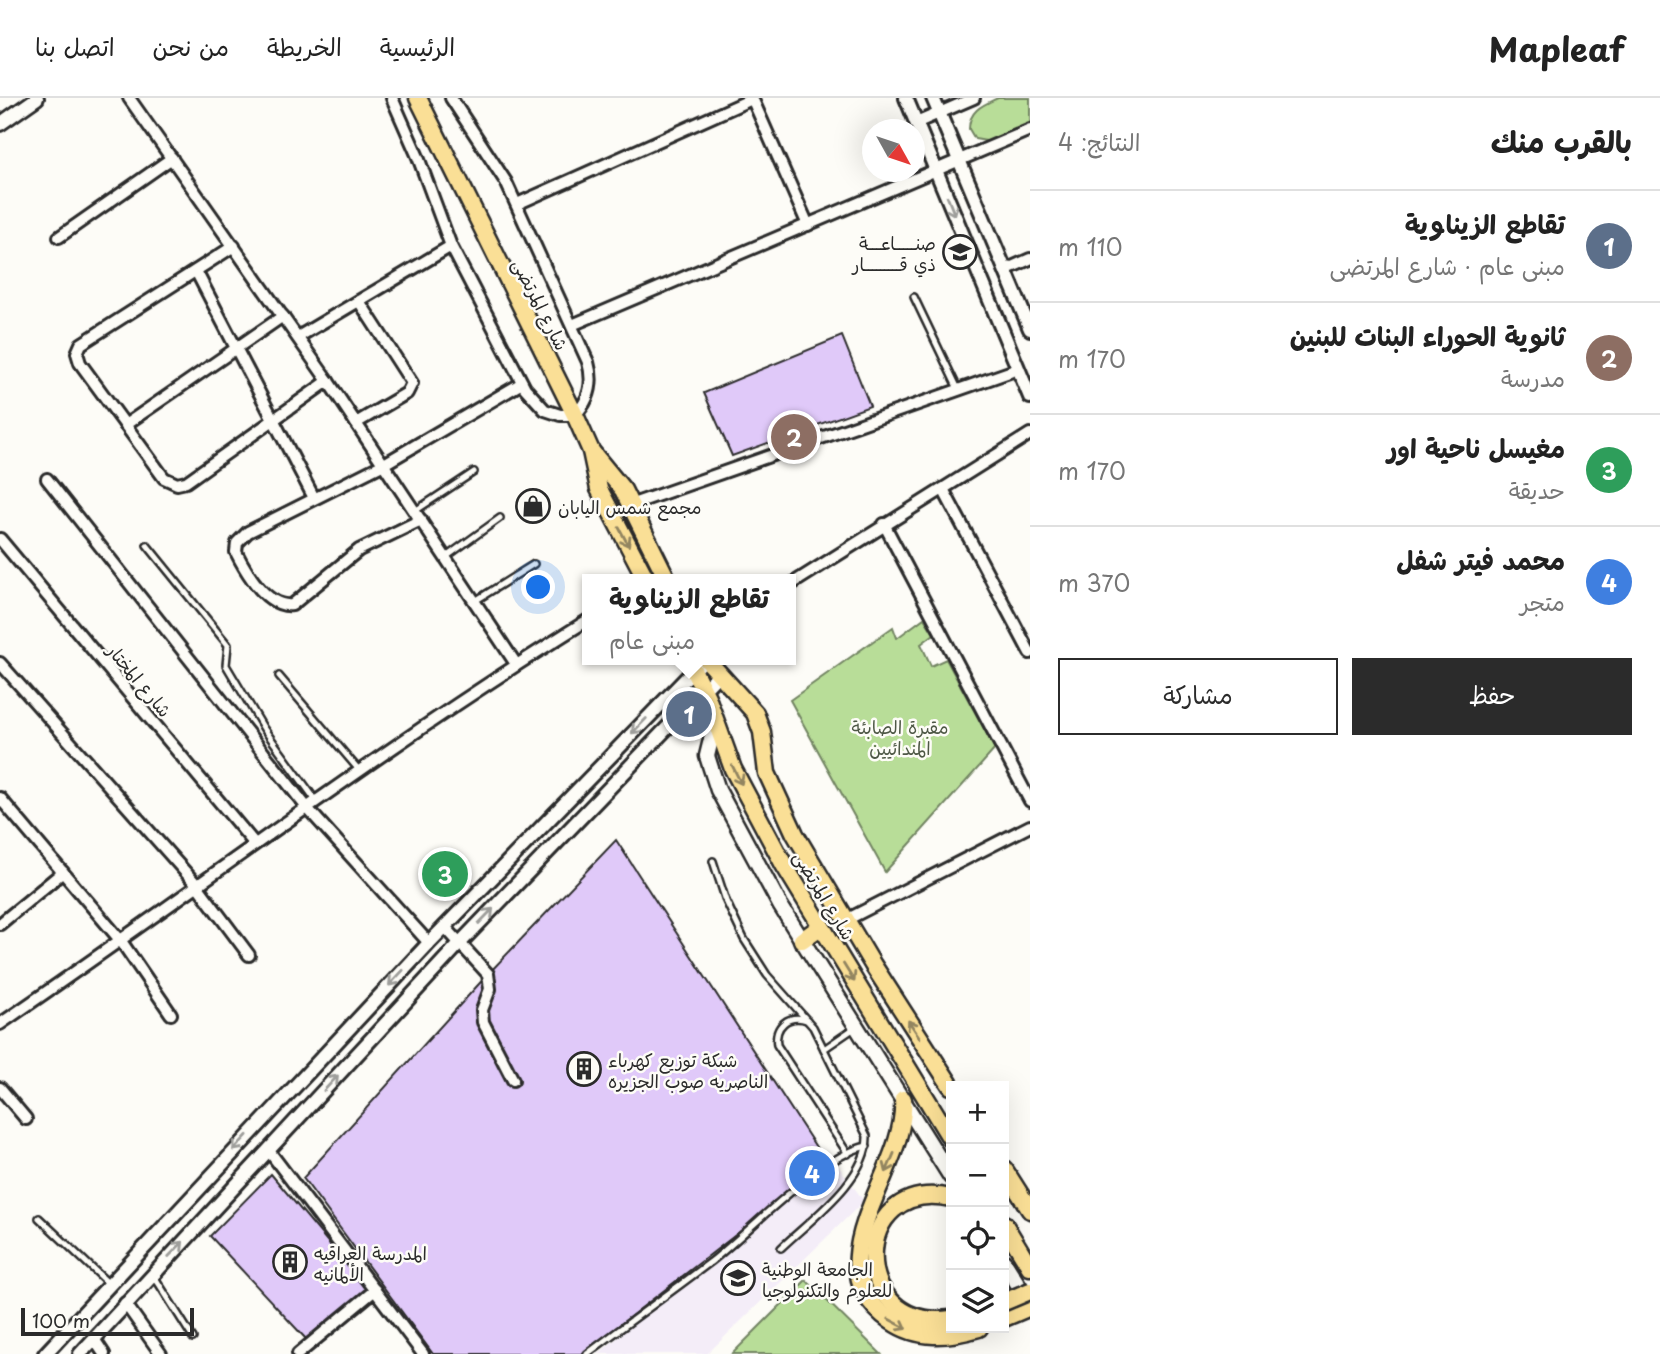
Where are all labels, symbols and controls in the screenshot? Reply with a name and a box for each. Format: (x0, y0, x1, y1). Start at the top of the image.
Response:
text: Mapleaf (1489, 23, 1625, 73)
text: اتصل بنا (35, 28, 115, 64)
text: من نحن (153, 28, 229, 64)
text: الخريطة (267, 28, 342, 64)
text: الرئيسية (380, 28, 455, 64)
text: بالقرب منك (1491, 118, 1632, 163)
north arrow (862, 119, 925, 182)
text: النتائج: 4 (1058, 124, 1140, 159)
one-way arrow (945, 195, 958, 216)
text: تقاطع الزيناوية (1405, 204, 1565, 243)
place label: صنـــــاعـــة ذي قـــــــــار (851, 229, 936, 278)
text: 110 m (1058, 229, 1123, 264)
text: 1 (1604, 229, 1615, 264)
school or university icon: صنـــــاعـــة ذي قـــــــــار (941, 233, 979, 271)
text: مبنى عام · شارع المرتضى (1330, 248, 1565, 283)
street label: شارع المرتضى (506, 253, 576, 355)
text: ثانوية الحوراء البنات للبنين (1290, 316, 1565, 355)
text: 170 m (1058, 341, 1126, 376)
text: 2 (1601, 341, 1617, 376)
text: مدرسة (1501, 360, 1565, 395)
pin: 2 (771, 411, 817, 463)
text: مغيسل ناحية اور (1387, 428, 1565, 467)
text: 170 m (1058, 453, 1126, 488)
text: 3 (1601, 453, 1617, 488)
text: حديقة (1509, 472, 1565, 507)
shop icon: مجمع شمس اليابان (514, 487, 552, 525)
place label: مجمع شمس اليابان (558, 493, 701, 521)
one-way arrow (617, 526, 631, 547)
text: محمد فيتر شفل (1396, 540, 1565, 579)
text: 370 m (1058, 565, 1130, 600)
text: 4 (1601, 565, 1617, 600)
your location (521, 570, 555, 604)
popup (582, 574, 796, 665)
text: تقاطع الزيناوية (609, 578, 769, 617)
text: متجر (1520, 584, 1565, 619)
text: مبنى عام (609, 622, 695, 657)
street label: شارع المختار (100, 636, 179, 722)
button: مشاركة (1058, 658, 1338, 735)
button: حفظ (1352, 658, 1632, 735)
pin: 1 (666, 688, 712, 740)
park label: مقبرة الصابئة المندائيين (852, 713, 948, 761)
one-way arrow (631, 717, 648, 734)
one-way arrow (730, 765, 744, 785)
street label: شارع المرتضى (788, 845, 862, 945)
pin: 3 (422, 848, 468, 900)
one-way arrow (478, 907, 494, 925)
one-way arrow (842, 963, 856, 983)
one-way arrow (388, 969, 404, 987)
one-way arrow (907, 1020, 921, 1039)
place label: شبكة توزيع كهرباء الناصريه صوب الجزيره (608, 1046, 768, 1094)
building icon: شبكة توزيع كهرباء الناصريه صوب الجزيره (565, 1050, 603, 1088)
one-way arrow (323, 1075, 340, 1092)
map controls (946, 1081, 1009, 1333)
button: + (946, 1081, 1009, 1144)
one-way arrow (232, 1135, 249, 1152)
button: − (946, 1144, 1009, 1207)
pin: 4 (789, 1147, 835, 1199)
one-way arrow (882, 1151, 895, 1173)
button: locate (946, 1207, 1009, 1270)
place label: المدرسة العراقيه الألمانيه (314, 1239, 427, 1287)
one-way arrow (167, 1241, 184, 1258)
building icon: المدرسة العراقيه الألمانيه (271, 1243, 309, 1281)
place label: الجامعة الوطنية للعلوم والتكنولوجيا (762, 1255, 892, 1305)
school or university icon: الجامعة الوطنية للعلوم والتكنولوجيا (719, 1259, 757, 1297)
button: layers (946, 1270, 1009, 1333)
scale bar (21, 1305, 194, 1337)
text: 100 m (32, 1306, 90, 1334)
one-way arrow (888, 1317, 908, 1331)

